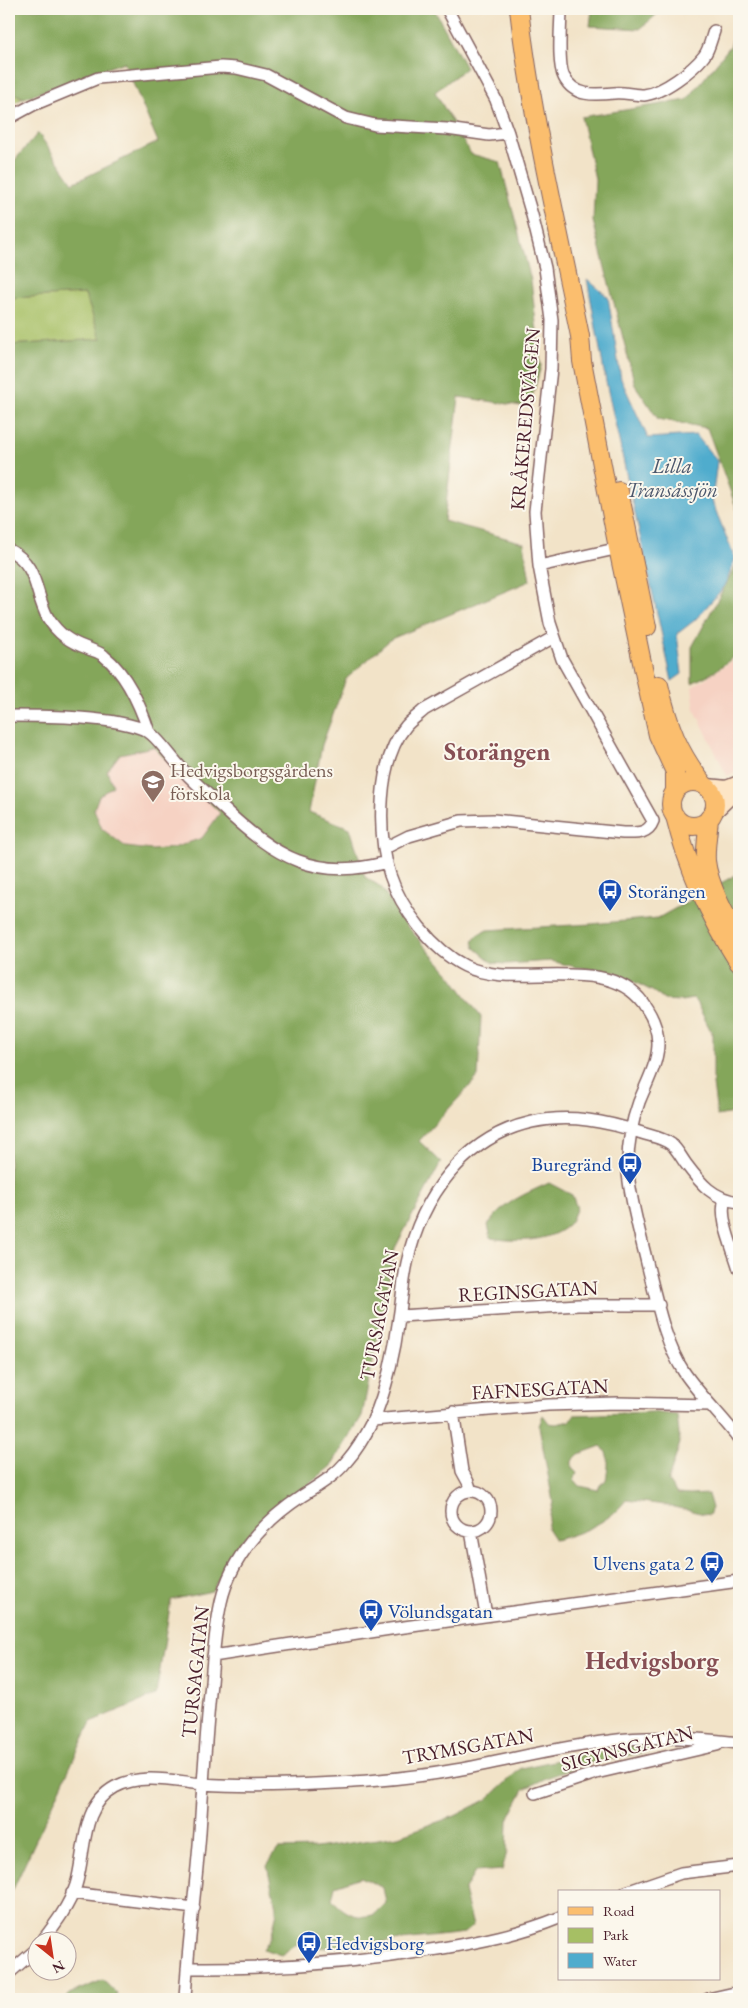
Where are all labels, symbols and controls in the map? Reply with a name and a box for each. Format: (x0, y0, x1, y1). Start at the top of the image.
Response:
street label: KRÅKEREDSVÄGEN (504, 326, 546, 511)
water label: Lilla Transåssjön (626, 452, 718, 503)
district label: Storängen (444, 735, 550, 768)
place label: Hedvigsborgsgårdens förskola (170, 757, 333, 806)
school or university icon: Hedvigsborgsgårdens förskola (140, 769, 166, 803)
bus stop icon: Storängen (597, 878, 623, 912)
place label: Storängen (628, 878, 706, 904)
place label: Buregränd (531, 1151, 613, 1177)
bus stop icon: Buregränd (617, 1151, 643, 1185)
street label: TURSAGATAN (354, 1247, 404, 1383)
street label: REGINSGATAN (457, 1274, 599, 1308)
street label: FAFNESGATAN (471, 1372, 609, 1406)
place label: Ulvens gata 2 (593, 1550, 694, 1576)
bus stop icon: Ulvens gata 2 (699, 1550, 725, 1584)
bus stop icon: Völundsgatan (358, 1598, 384, 1632)
place label: Völundsgatan (388, 1598, 493, 1624)
street label: TURSAGATAN (175, 1604, 215, 1739)
district label: Hedvigsborg (585, 1644, 719, 1677)
street label: SIGYNSGATAN (558, 1719, 696, 1777)
street label: TRYMSGATAN (400, 1722, 536, 1770)
legend (558, 1890, 720, 1980)
text: Road (603, 1901, 635, 1920)
text: Park (603, 1925, 630, 1944)
north arrow (28, 1930, 78, 1980)
bus stop icon: Hedvigsborg (296, 1930, 322, 1964)
place label: Hedvigsborg (326, 1930, 425, 1956)
text: Water (603, 1951, 637, 1970)
text: N (49, 1957, 68, 1978)

